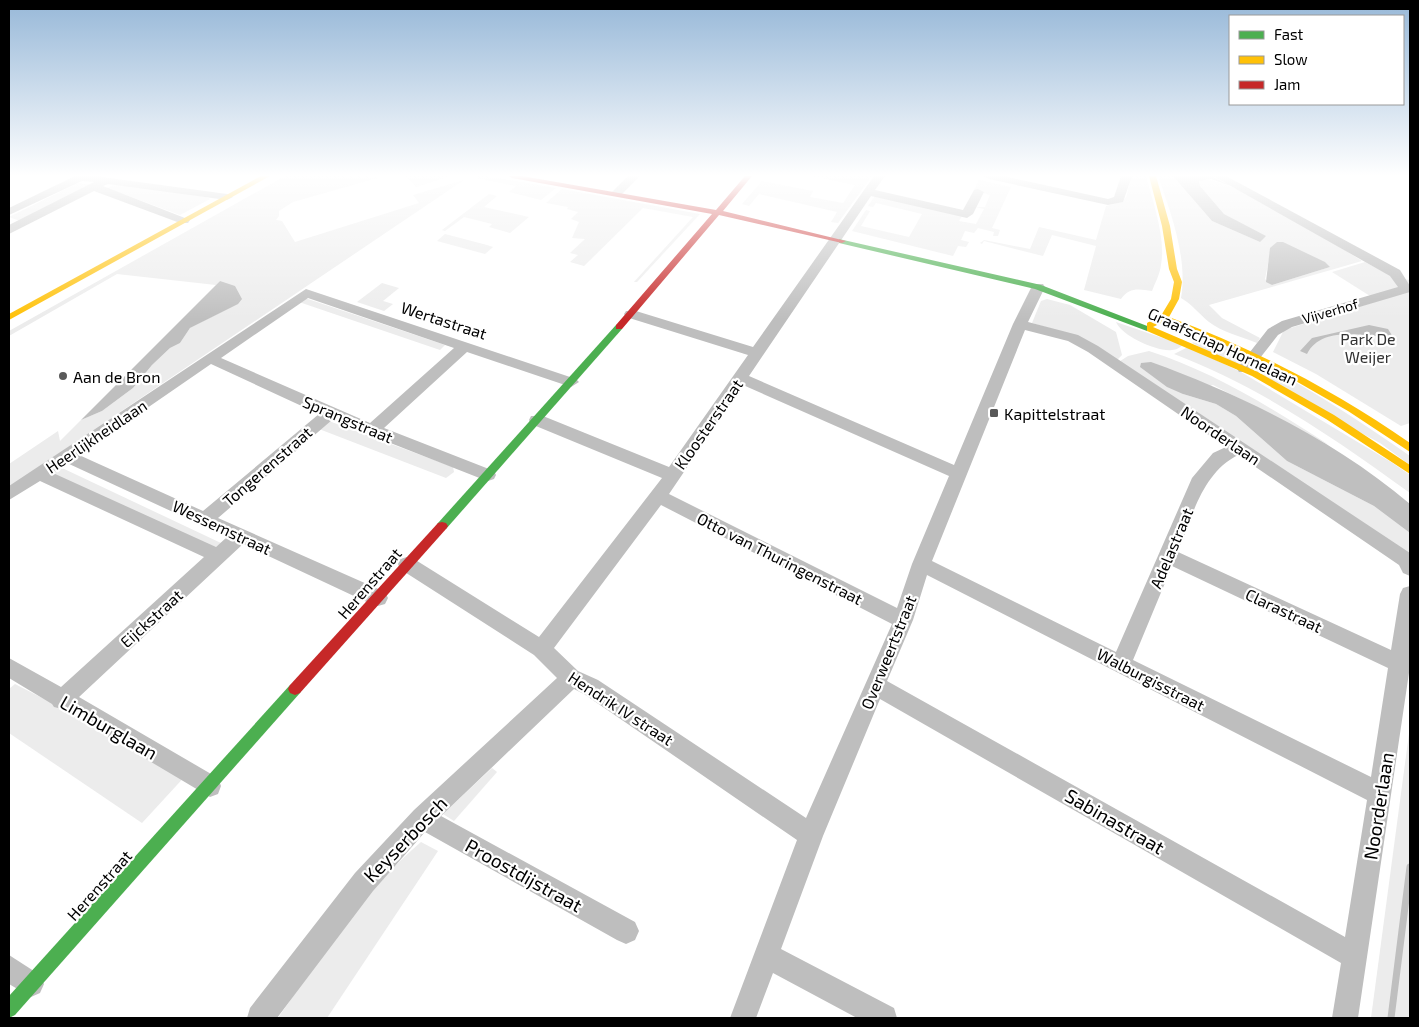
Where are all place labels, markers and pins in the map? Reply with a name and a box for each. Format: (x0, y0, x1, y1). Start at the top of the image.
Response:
place label: Aan de Bron (73, 367, 160, 386)
marker: Aan de Bron (57, 370, 69, 382)
place label: Kapittelstraat (1004, 404, 1105, 423)
marker: Kapittelstraat (988, 407, 1000, 419)

